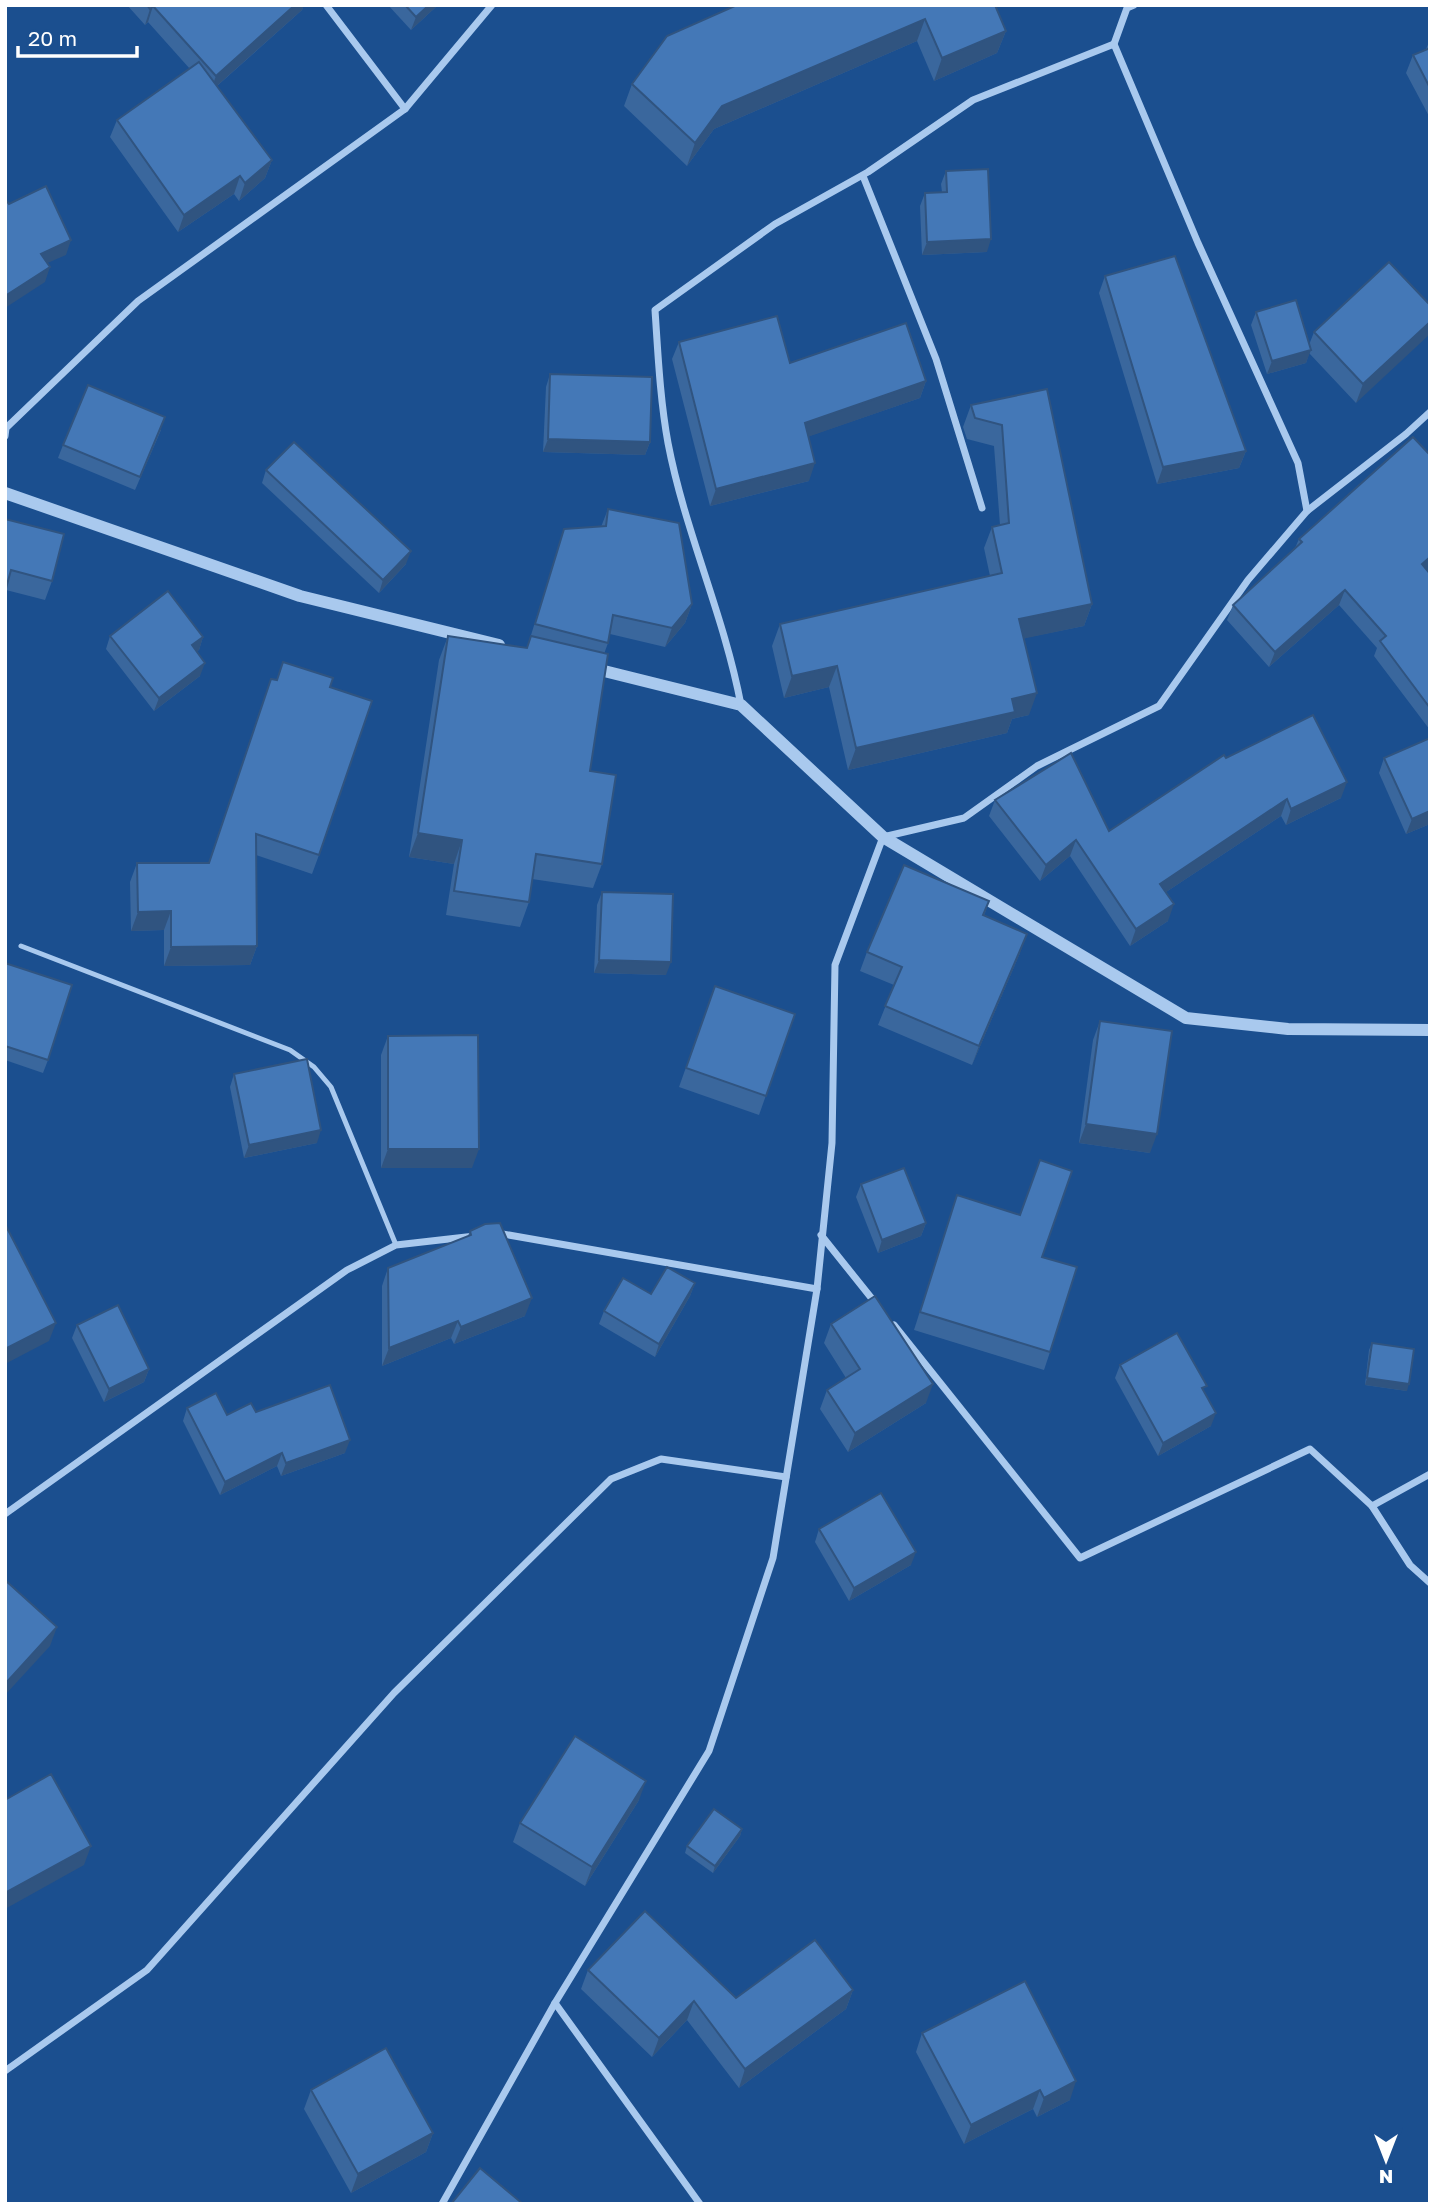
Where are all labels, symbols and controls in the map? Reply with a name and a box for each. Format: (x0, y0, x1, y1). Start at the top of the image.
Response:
scale bar (18, 14, 136, 58)
text: 20 m (28, 25, 77, 51)
north arrow (1351, 2125, 1421, 2195)
text: N (1379, 2166, 1393, 2189)

